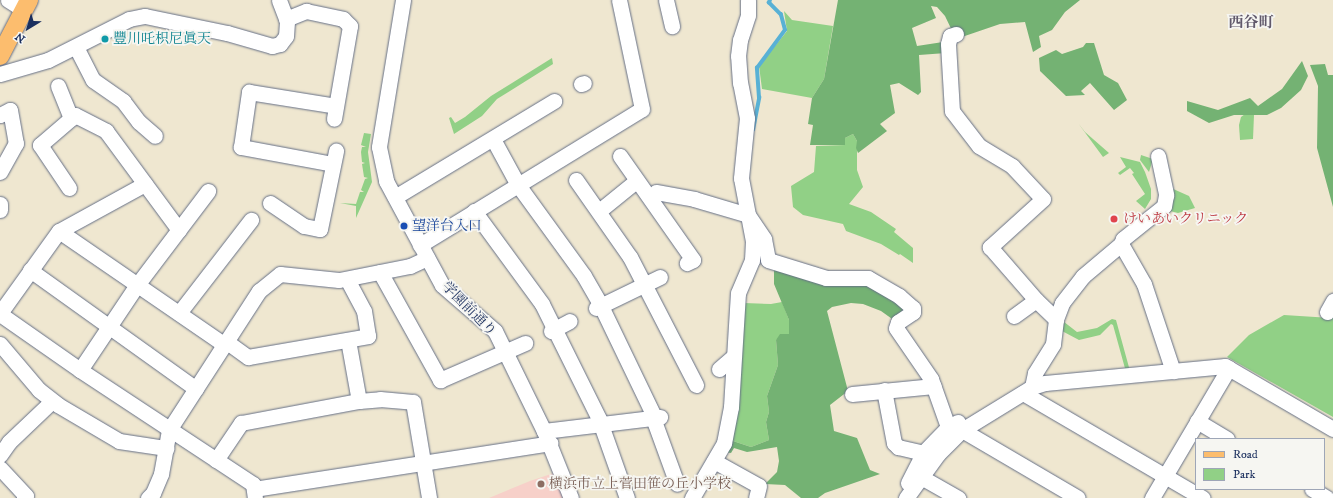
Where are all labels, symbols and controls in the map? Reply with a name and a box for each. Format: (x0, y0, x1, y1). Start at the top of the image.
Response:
north arrow (8, 8, 48, 48)
district label: 西谷町 (1229, 14, 1273, 32)
text: N (13, 29, 28, 46)
place label: 豐川吒枳尼眞天 (113, 31, 211, 47)
marker: 豐川吒枳尼眞天 (100, 34, 110, 44)
place label: けいあいクリニック (1123, 211, 1249, 227)
marker: けいあいクリニック (1108, 213, 1120, 225)
place label: 望洋台入口 (412, 218, 482, 234)
marker: 望洋台入口 (399, 221, 409, 231)
street label: 学園前通り (438, 278, 500, 340)
legend (1195, 438, 1325, 490)
text: Road (1233, 447, 1258, 462)
text: Park (1233, 467, 1255, 482)
place label: 横浜市立上菅田笹の丘小学校 (549, 476, 731, 492)
marker: 横浜市立上菅田笹の丘小学校 (536, 479, 546, 489)

